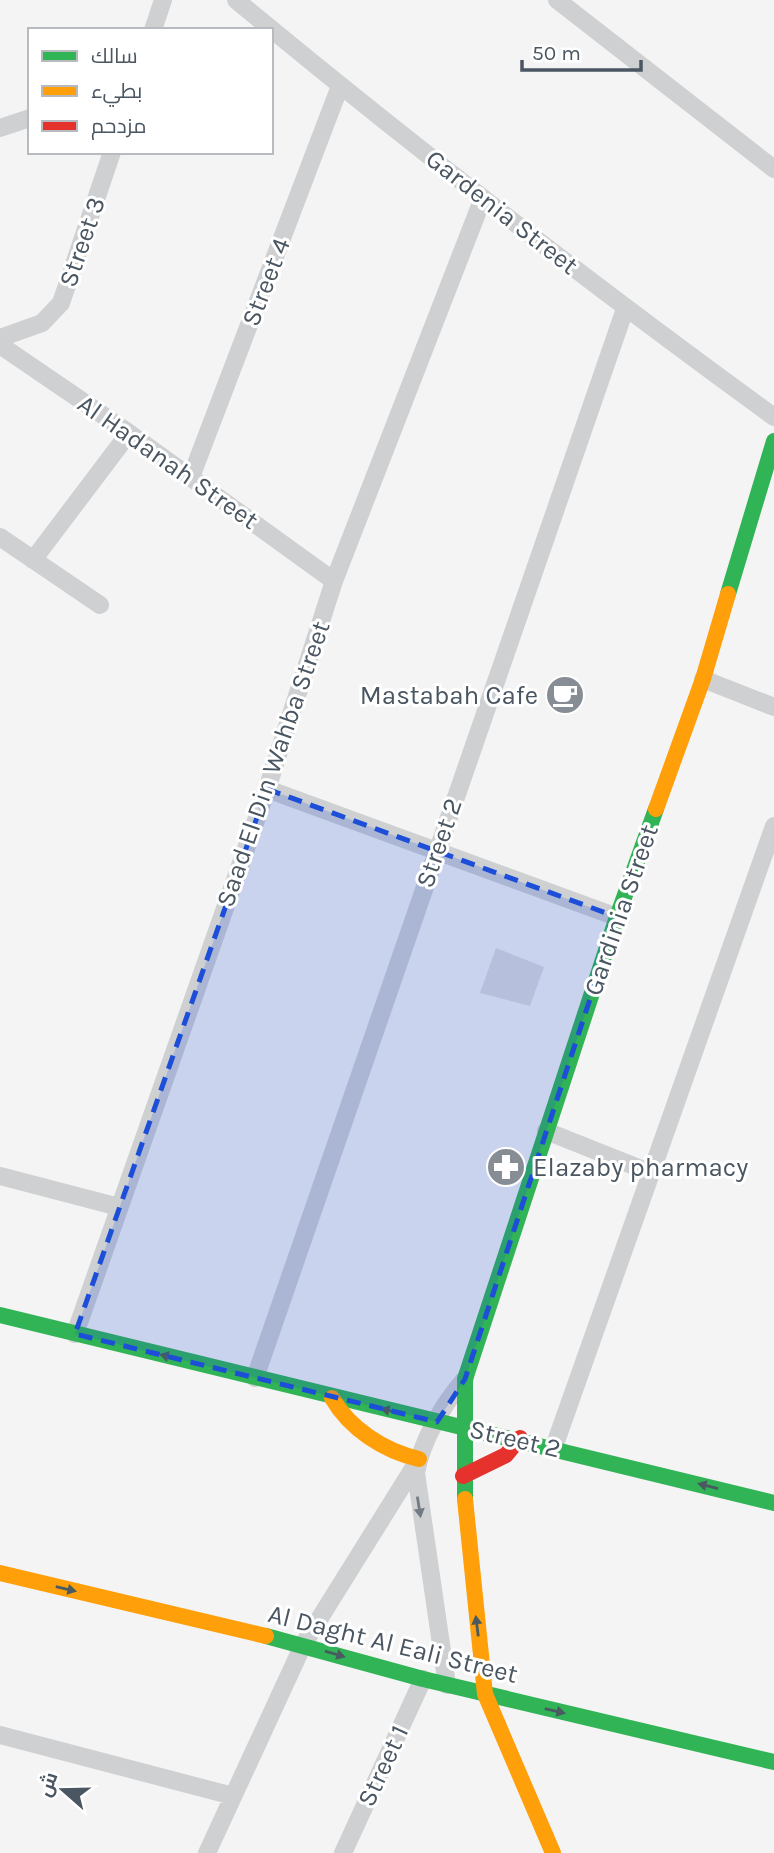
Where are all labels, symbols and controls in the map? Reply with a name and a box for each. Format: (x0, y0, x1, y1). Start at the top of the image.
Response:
legend (28, 28, 273, 154)
scale bar (522, 28, 641, 72)
text: 50 m (532, 41, 581, 65)
text: سالك (91, 44, 138, 68)
text: بطيء (91, 79, 142, 107)
text: مزدحم (91, 114, 146, 140)
street label: Gardenia Street (420, 143, 584, 281)
street label: Street 3 (52, 193, 112, 291)
street label: Street 4 (235, 233, 297, 331)
street label: Al Hadanah Street (72, 388, 264, 536)
street label: Saad El Din Wahba Street (209, 617, 337, 911)
cafe icon: Mastabah Cafe (544, 674, 586, 716)
place label: Mastabah Cafe (360, 680, 538, 711)
street label: Street 2 (409, 794, 469, 892)
street label: Gardinia Street (577, 820, 665, 1000)
pharmacy icon: Elazaby pharmacy (485, 1146, 527, 1188)
place label: Elazaby pharmacy (533, 1152, 748, 1183)
one-way arrow (159, 1351, 181, 1362)
one-way arrow (380, 1406, 402, 1417)
street label: Street 2 (466, 1413, 564, 1465)
one-way arrow (697, 1480, 719, 1491)
one-way arrow (414, 1496, 425, 1518)
one-way arrow (55, 1584, 77, 1595)
street label: Al Daght Al Eali Street (265, 1598, 521, 1690)
one-way arrow (471, 1615, 482, 1637)
one-way arrow (325, 1650, 346, 1660)
one-way arrow (544, 1706, 566, 1717)
street label: Street 1 (351, 1720, 415, 1812)
north arrow (28, 1755, 98, 1825)
text: ش (33, 1769, 62, 1800)

